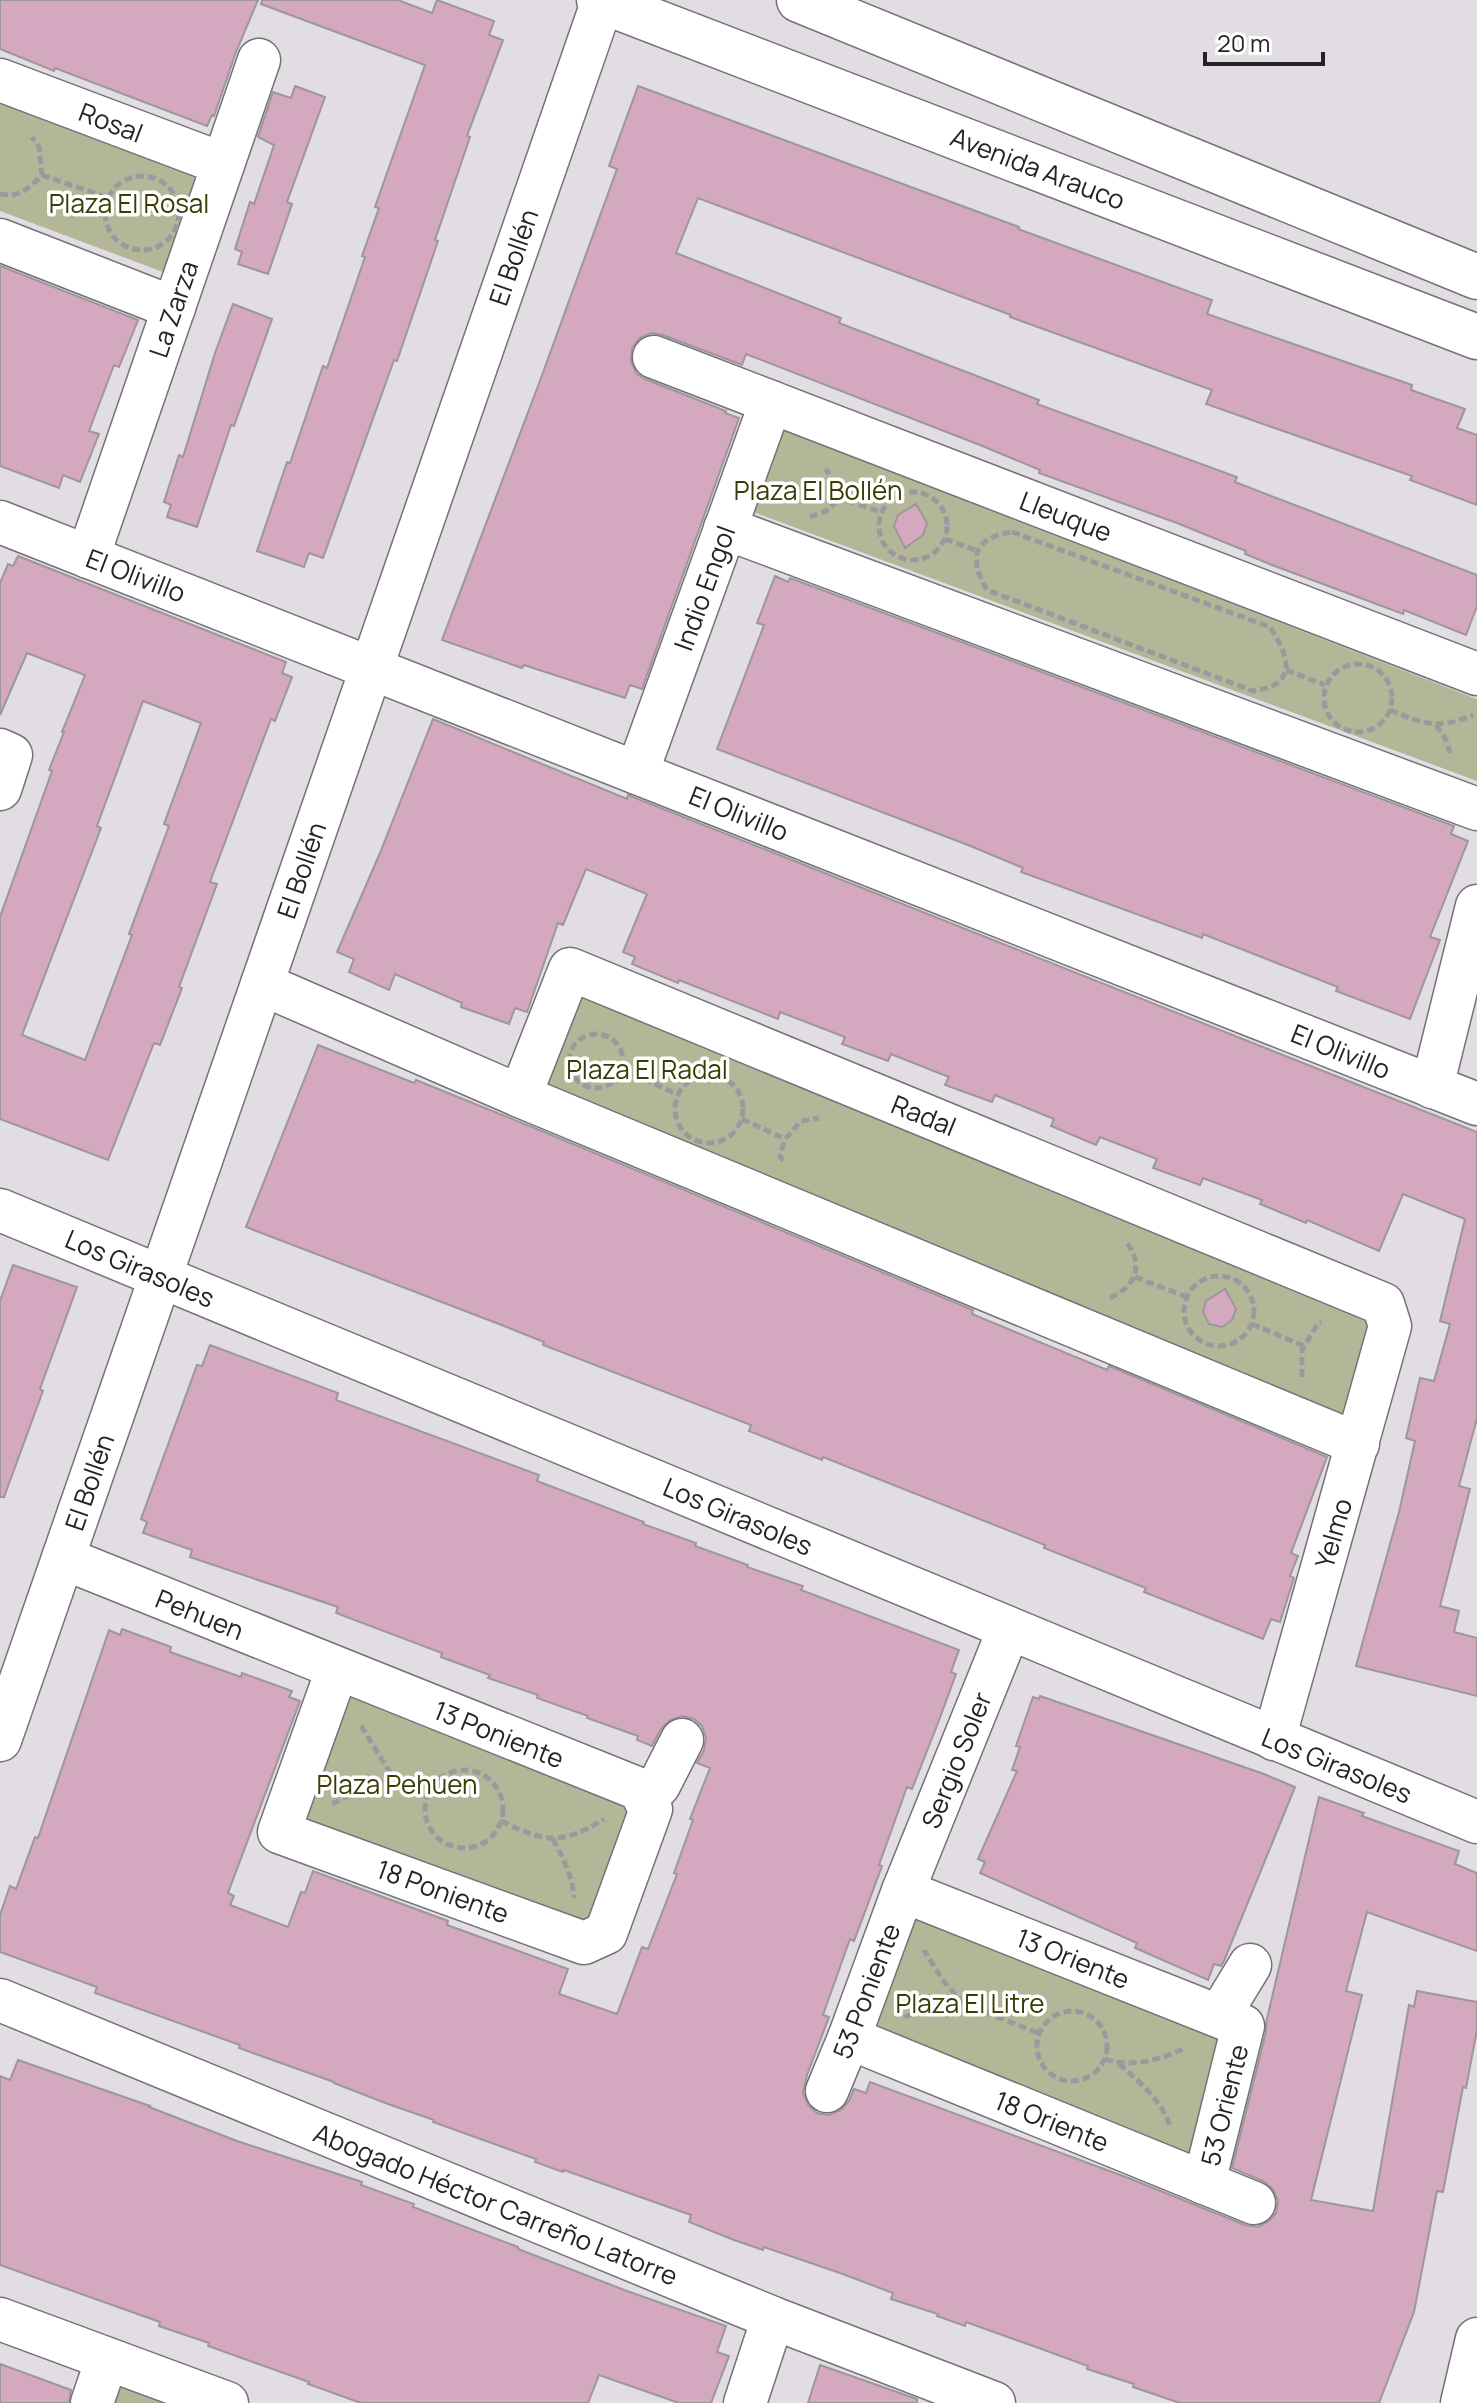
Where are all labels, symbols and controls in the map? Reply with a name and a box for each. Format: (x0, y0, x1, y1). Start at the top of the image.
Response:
scale bar (1205, 16, 1323, 66)
text: 20 m (1217, 26, 1270, 59)
street label: Rosal (74, 93, 148, 151)
street label: Avenida Arauco (946, 118, 1130, 218)
park label: Plaza El Rosal (49, 185, 209, 221)
street label: El Bollén (480, 204, 546, 310)
street label: La Zarza (140, 256, 206, 362)
park label: Plaza El Bollén (734, 472, 902, 508)
street label: Lleuque (1015, 482, 1117, 550)
street label: Indio Engol (665, 520, 743, 656)
street label: El Olivillo (81, 540, 191, 610)
street label: El Olivillo (684, 777, 794, 849)
street label: El Bollén (268, 817, 334, 923)
street label: El Olivillo (1286, 1015, 1396, 1087)
park label: Plaza El Radal (566, 1051, 728, 1087)
street label: Radal (886, 1086, 962, 1144)
street label: Los Girasoles (60, 1220, 220, 1316)
street label: El Bollén (56, 1429, 122, 1535)
street label: Los Girasoles (658, 1468, 818, 1564)
street label: Yelmo (1306, 1494, 1360, 1572)
street label: Pehuen (151, 1580, 249, 1648)
street label: Sergio Soler (912, 1686, 1000, 1834)
street label: 13 Poniente (428, 1692, 570, 1776)
street label: Los Girasoles (1257, 1719, 1417, 1811)
park label: Plaza Pehuen (317, 1766, 477, 1802)
street label: 18 Poniente (372, 1850, 514, 1932)
street label: 53 Poniente (824, 1918, 908, 2064)
street label: 13 Oriente (1011, 1919, 1135, 1997)
park label: Plaza El Litre (895, 1985, 1045, 2021)
street label: 53 Oriente (1192, 2040, 1256, 2170)
street label: 18 Oriente (990, 2082, 1114, 2160)
street label: Abogado Héctor Carreño Latorre (309, 2114, 683, 2294)

